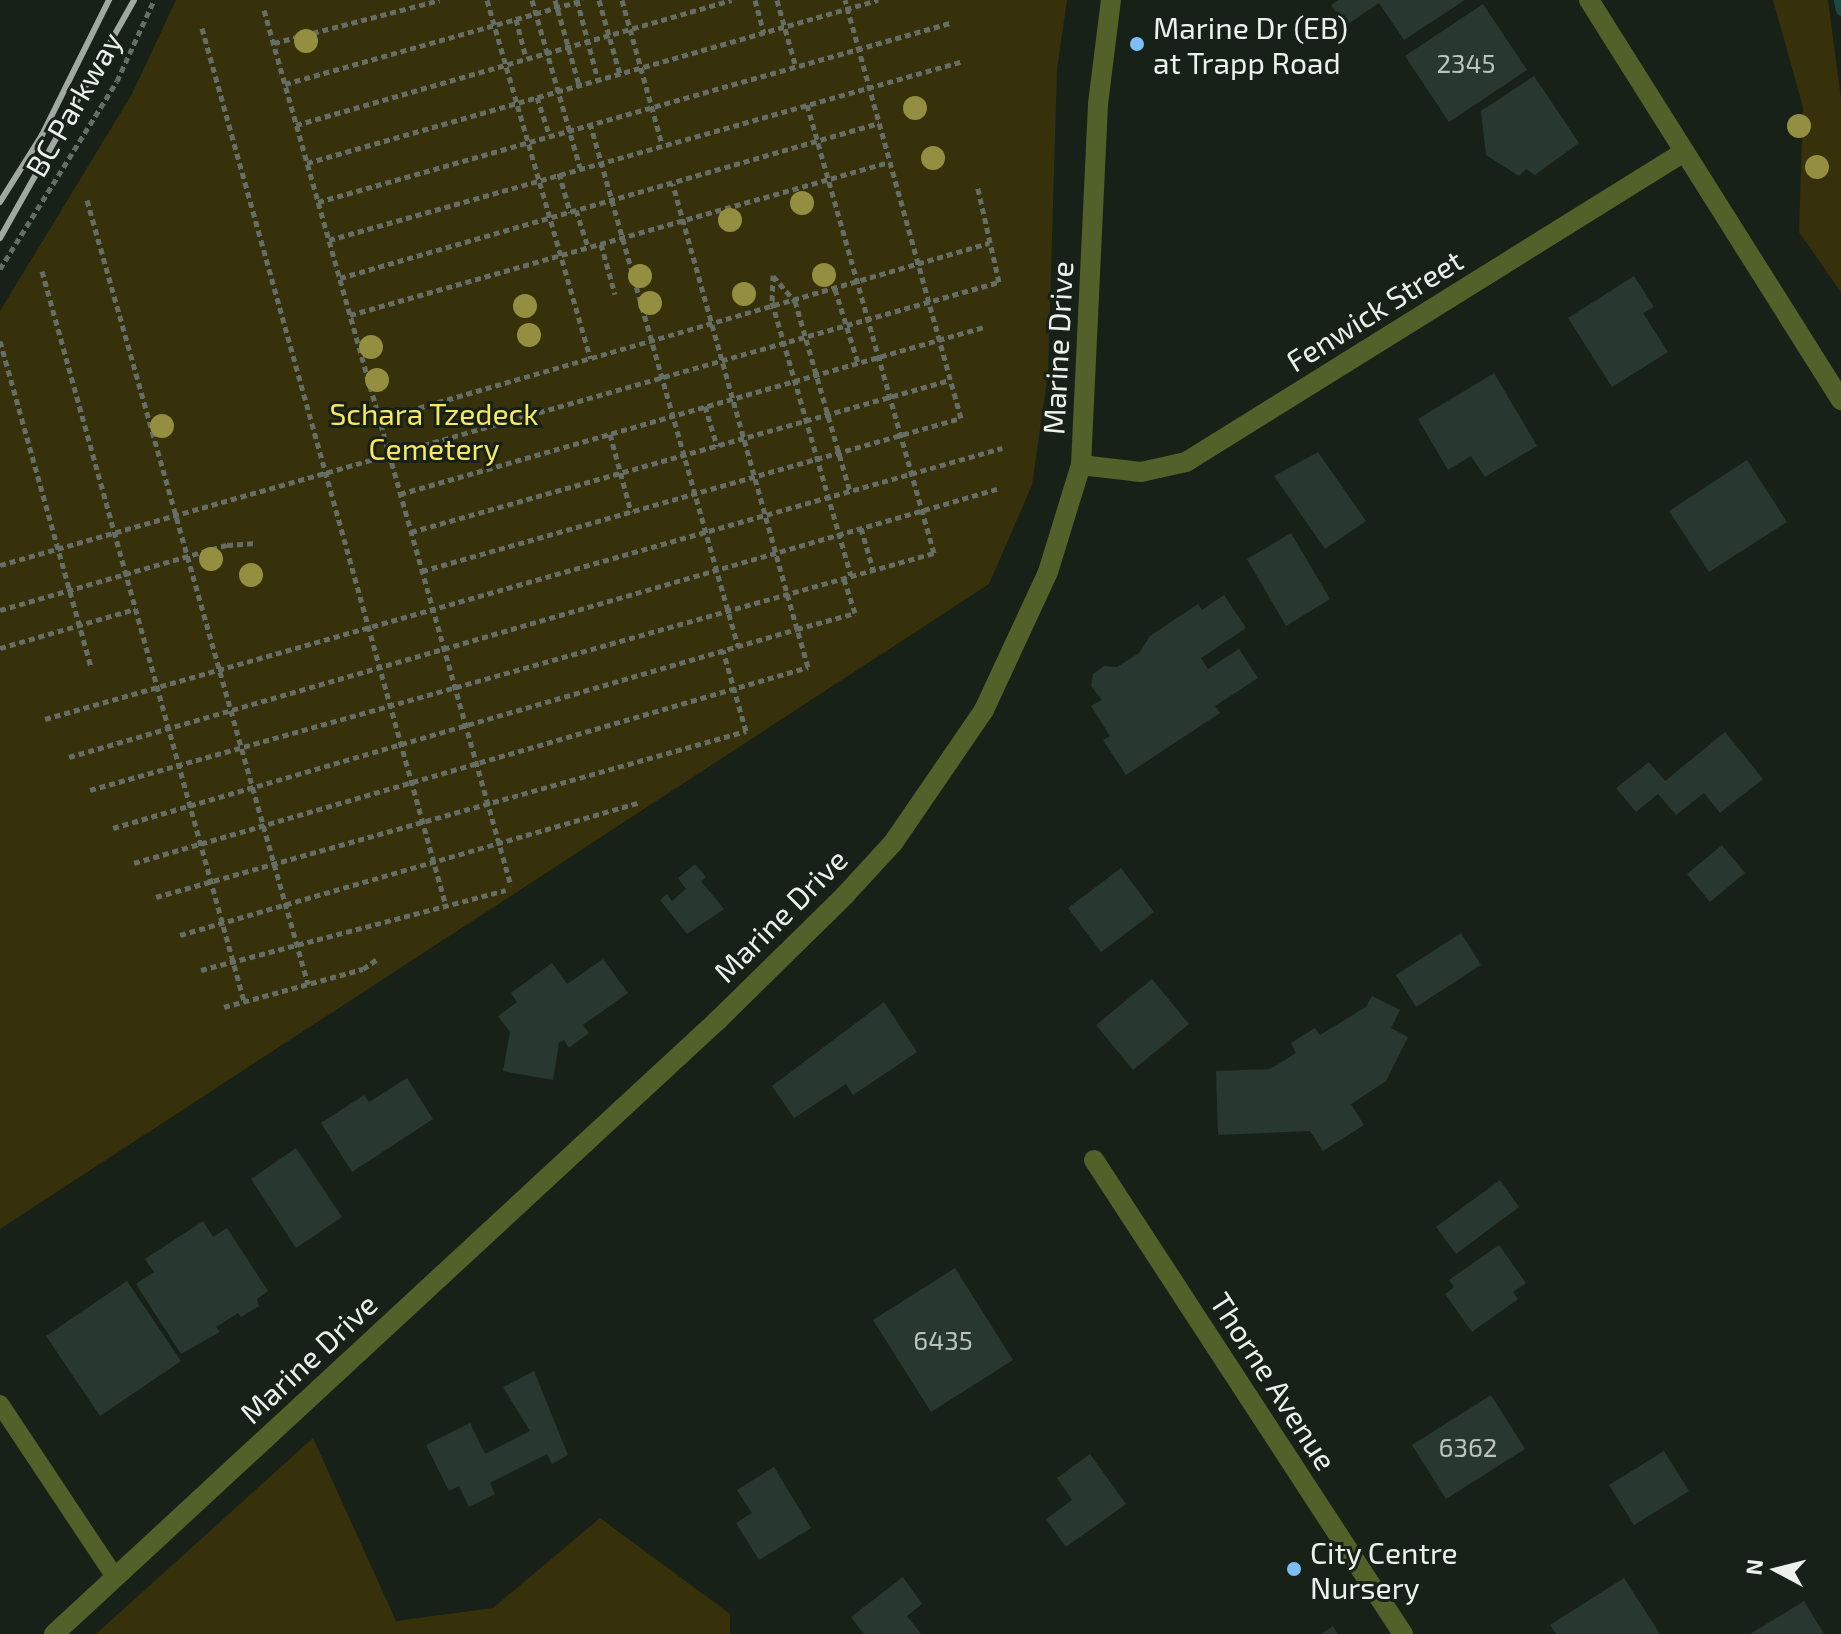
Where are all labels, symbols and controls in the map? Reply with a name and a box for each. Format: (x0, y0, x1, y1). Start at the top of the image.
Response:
place label: Marine Dr (EB) at Trapp Road (1153, 9, 1349, 80)
street label: BC Parkway (17, 25, 129, 183)
marker: Marine Dr (EB) at Trapp Road (1128, 35, 1146, 53)
house number: 2345 (1437, 47, 1495, 79)
street label: Fenwick Street (1279, 241, 1469, 379)
street label: Marine Drive (1034, 260, 1080, 436)
park label: Schara Tzedeck Cemetery (329, 395, 539, 466)
street label: Marine Drive (706, 841, 854, 989)
street label: Thorne Avenue (1203, 1285, 1345, 1477)
street label: Marine Drive (232, 1286, 384, 1430)
house number: 6435 (913, 1324, 973, 1356)
house number: 6362 (1439, 1431, 1497, 1463)
north arrow (1737, 1530, 1817, 1610)
place label: City Centre Nursery (1310, 1534, 1458, 1604)
text: N (1739, 1558, 1767, 1577)
marker: City Centre Nursery (1285, 1560, 1303, 1578)

